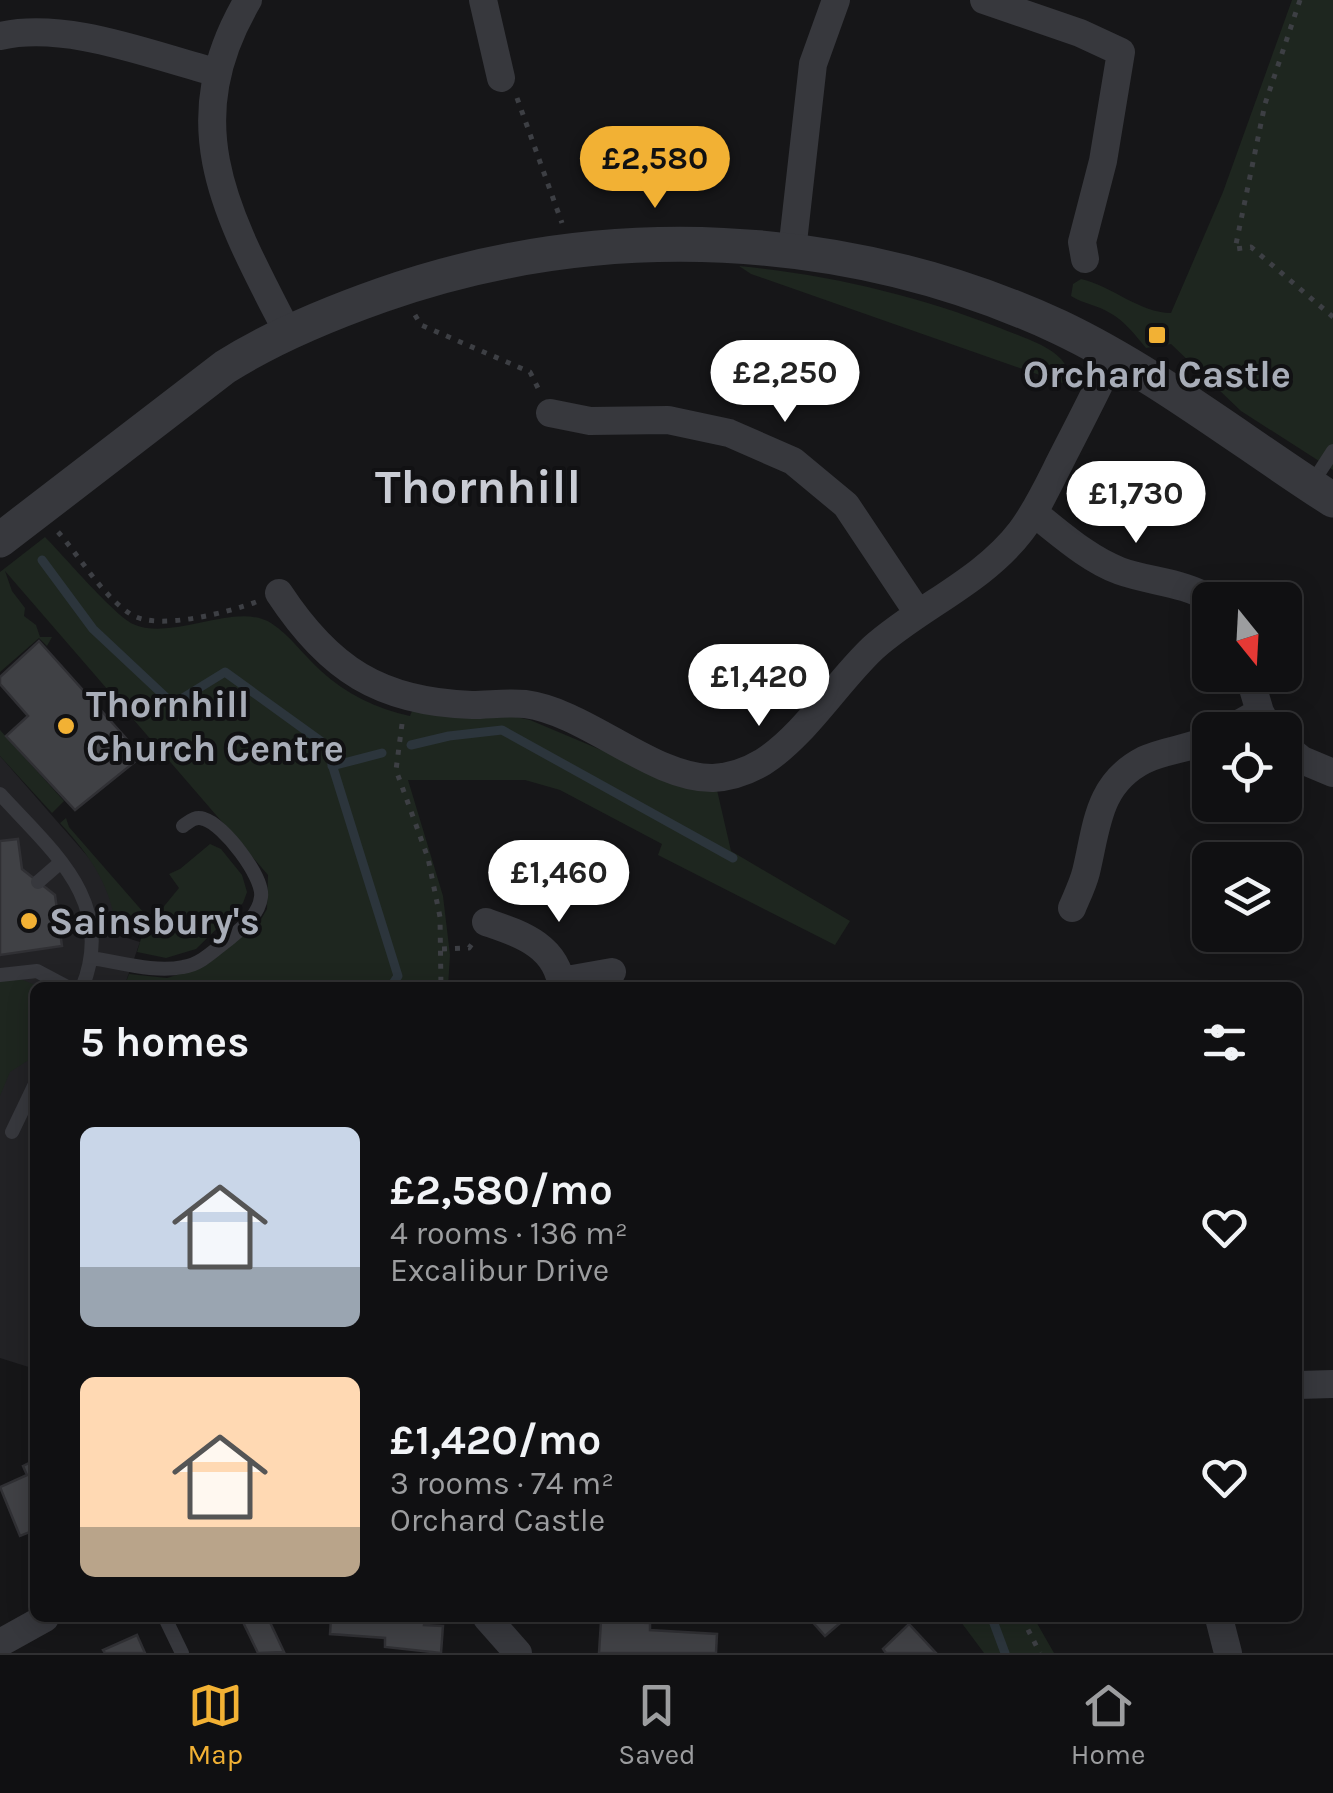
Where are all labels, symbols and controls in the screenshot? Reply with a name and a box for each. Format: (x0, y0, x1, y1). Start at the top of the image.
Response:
pin: £2,580 (574, 126, 736, 211)
text: £2,580 (602, 140, 708, 177)
marker: Orchard Castle (1146, 324, 1168, 346)
pin: £2,250 (704, 340, 866, 425)
place label: Orchard Castle (1023, 352, 1291, 397)
text: £2,250 (733, 354, 837, 391)
district label: Thornhill (375, 459, 581, 515)
pin: £1,730 (1055, 461, 1217, 546)
text: £1,730 (1089, 475, 1183, 512)
north arrow (1192, 582, 1302, 692)
map controls (1192, 582, 1302, 952)
pin: £1,420 (678, 644, 840, 729)
text: £1,420 (710, 658, 808, 695)
place label: Thornhill Church Centre (86, 682, 344, 771)
button: locate (1192, 712, 1302, 822)
marker: Thornhill Church Centre (55, 715, 77, 737)
pin: £1,460 (478, 840, 640, 925)
button: layers (1192, 842, 1302, 952)
text: £1,460 (510, 854, 608, 891)
place label: Sainsbury's (49, 899, 260, 944)
marker: Sainsbury's (18, 910, 40, 932)
icon: filters (1197, 1015, 1252, 1070)
text: 5 homes (80, 1017, 249, 1067)
text: £2,580/mo (390, 1165, 613, 1215)
icon: home (160, 1167, 280, 1287)
icon: heart (1197, 1200, 1252, 1255)
text: 4 rooms · 136 m² (390, 1215, 628, 1252)
text: Excalibur Drive (390, 1252, 609, 1289)
text: £1,420/mo (390, 1415, 601, 1465)
icon: home (160, 1417, 280, 1537)
icon: heart (1197, 1450, 1252, 1505)
text: 3 rooms · 74 m² (390, 1465, 614, 1502)
text: Orchard Castle (390, 1502, 605, 1539)
tab: Map (188, 1678, 243, 1771)
tab: Saved (618, 1678, 696, 1771)
tab: Home (1071, 1678, 1145, 1771)

